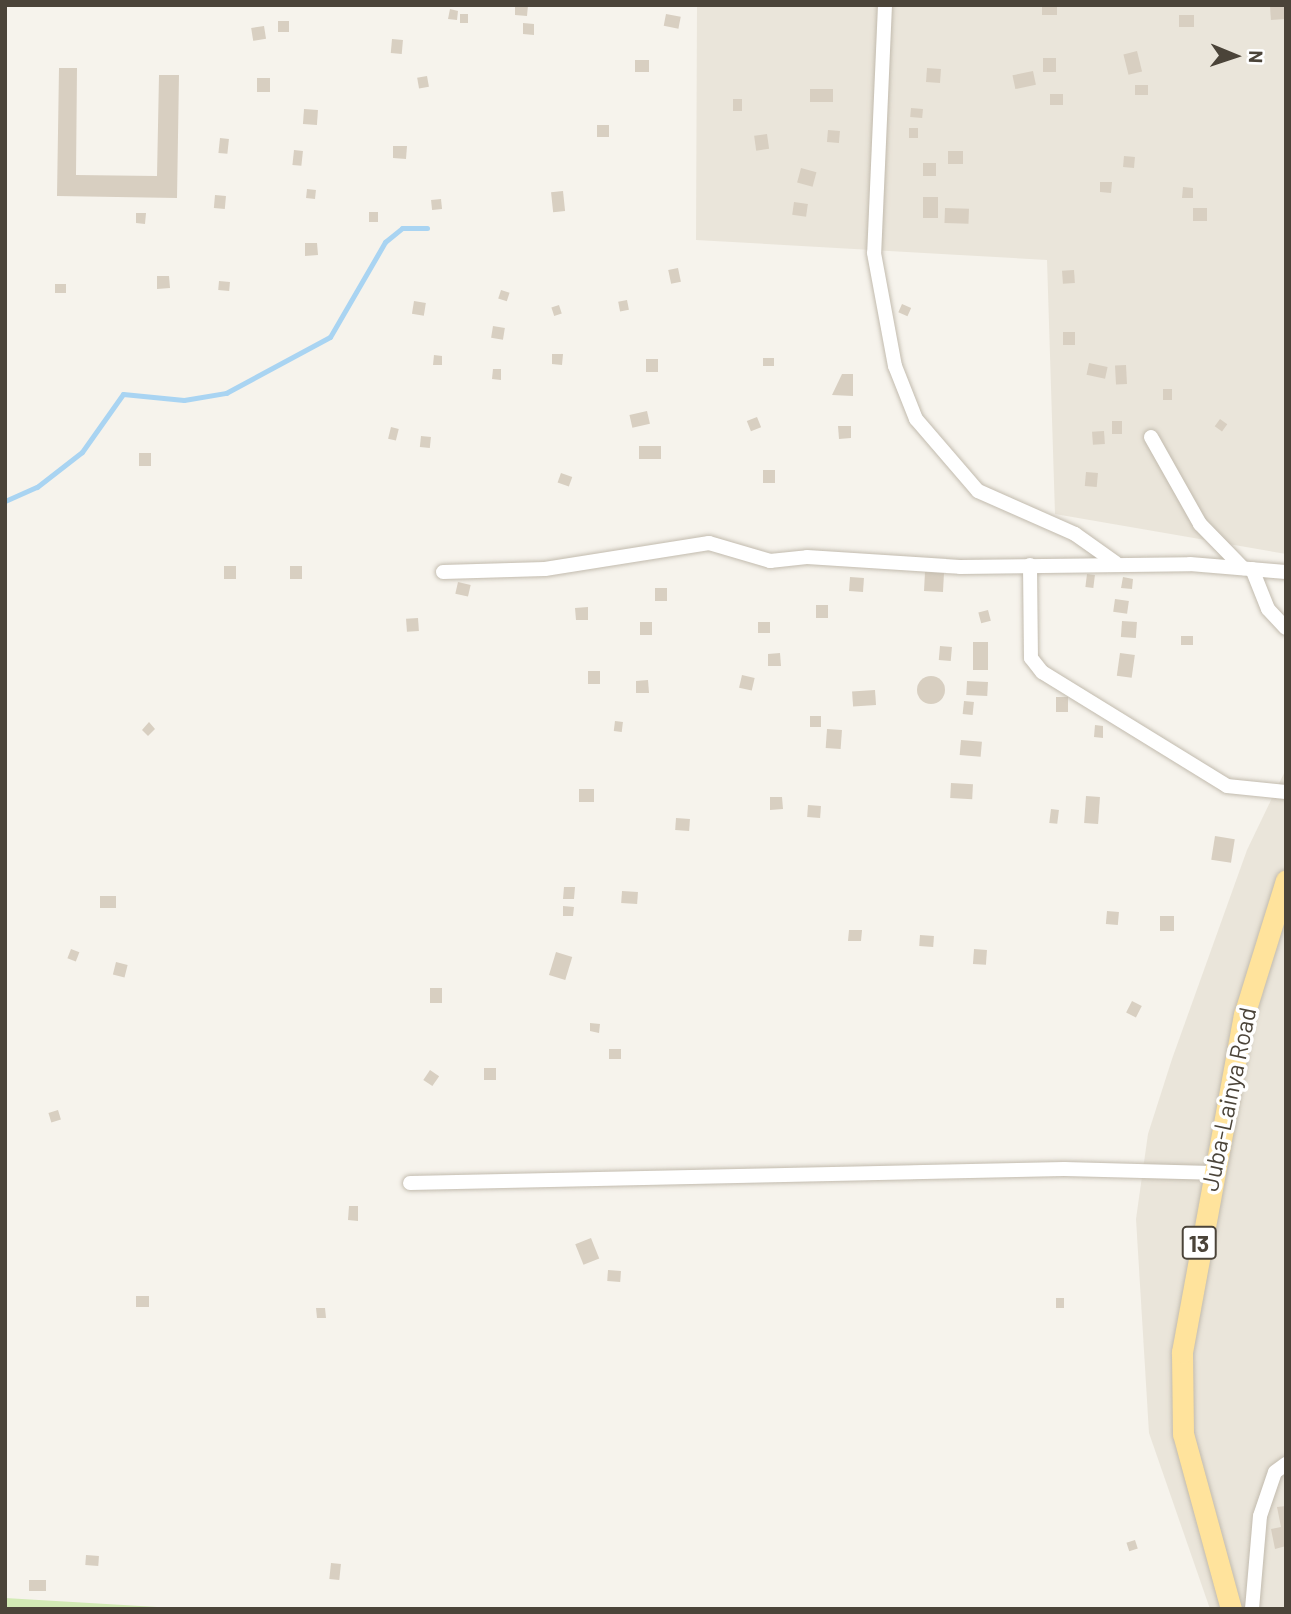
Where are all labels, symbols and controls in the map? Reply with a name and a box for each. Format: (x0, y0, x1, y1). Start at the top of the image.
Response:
north arrow (1200, 21, 1270, 91)
text: N (1245, 50, 1268, 63)
street label: Juba-Lainya Road (1194, 1004, 1262, 1194)
road number: 13 (1182, 1224, 1216, 1262)

